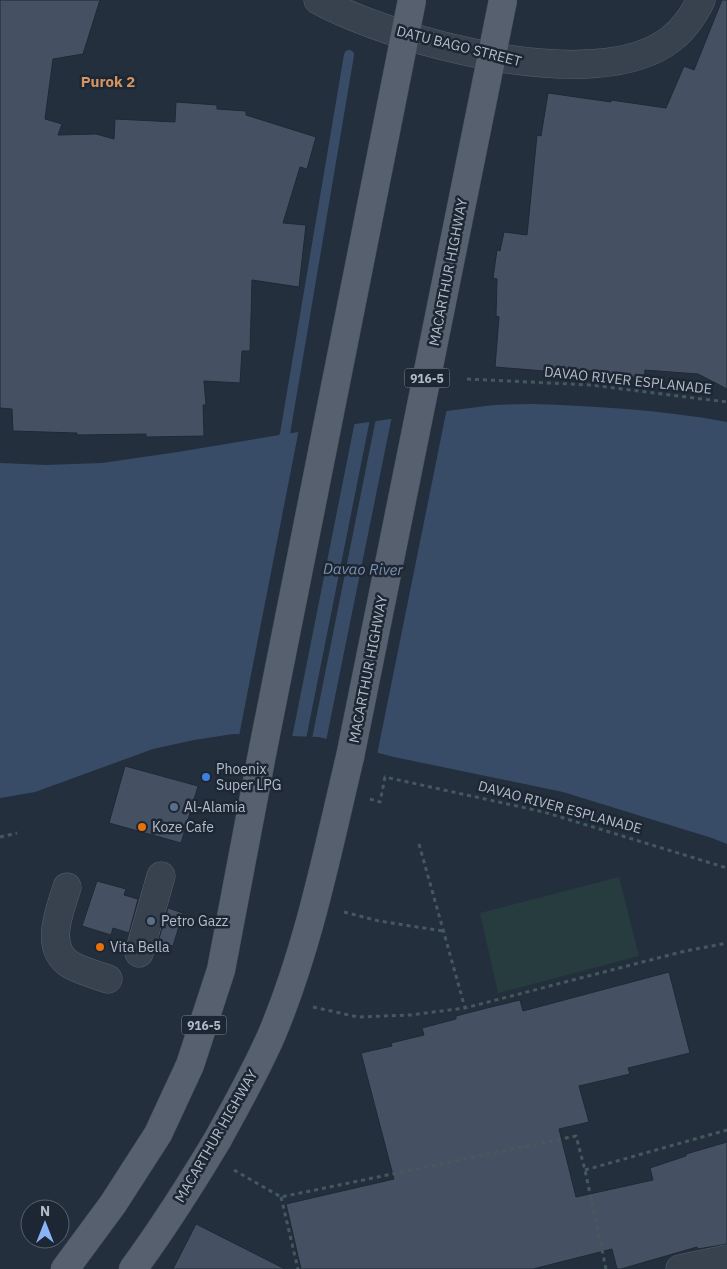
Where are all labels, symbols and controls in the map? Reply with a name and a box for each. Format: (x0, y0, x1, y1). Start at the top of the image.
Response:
street label: DATU BAGO STREET (395, 22, 523, 70)
district label: Purok 2 (81, 72, 135, 91)
street label: MACARTHUR HIGHWAY (425, 196, 471, 347)
street label: DAVAO RIVER ESPLANADE (543, 362, 713, 398)
road number: 916-5 (404, 368, 450, 388)
water label: Davao River (323, 559, 404, 579)
street label: MACARTHUR HIGHWAY (345, 593, 391, 744)
place label: Phoenix Super LPG (216, 760, 282, 794)
marker: Phoenix Super LPG (200, 771, 212, 783)
street label: DAVAO RIVER ESPLANADE (476, 776, 644, 838)
place label: Al-Alamia (184, 798, 246, 816)
marker: Al-Alamia (168, 801, 180, 813)
place label: Koze Cafe (152, 818, 214, 836)
marker: Koze Cafe (136, 821, 148, 833)
place label: Petro Gazz (161, 912, 229, 930)
marker: Petro Gazz (145, 915, 157, 927)
place label: Vita Bella (110, 938, 170, 956)
marker: Vita Bella (94, 941, 106, 953)
road number: 916-5 (182, 1016, 226, 1034)
street label: MACARTHUR HIGHWAY (171, 1066, 262, 1206)
north arrow (20, 1199, 70, 1249)
text: N (40, 1202, 50, 1220)

